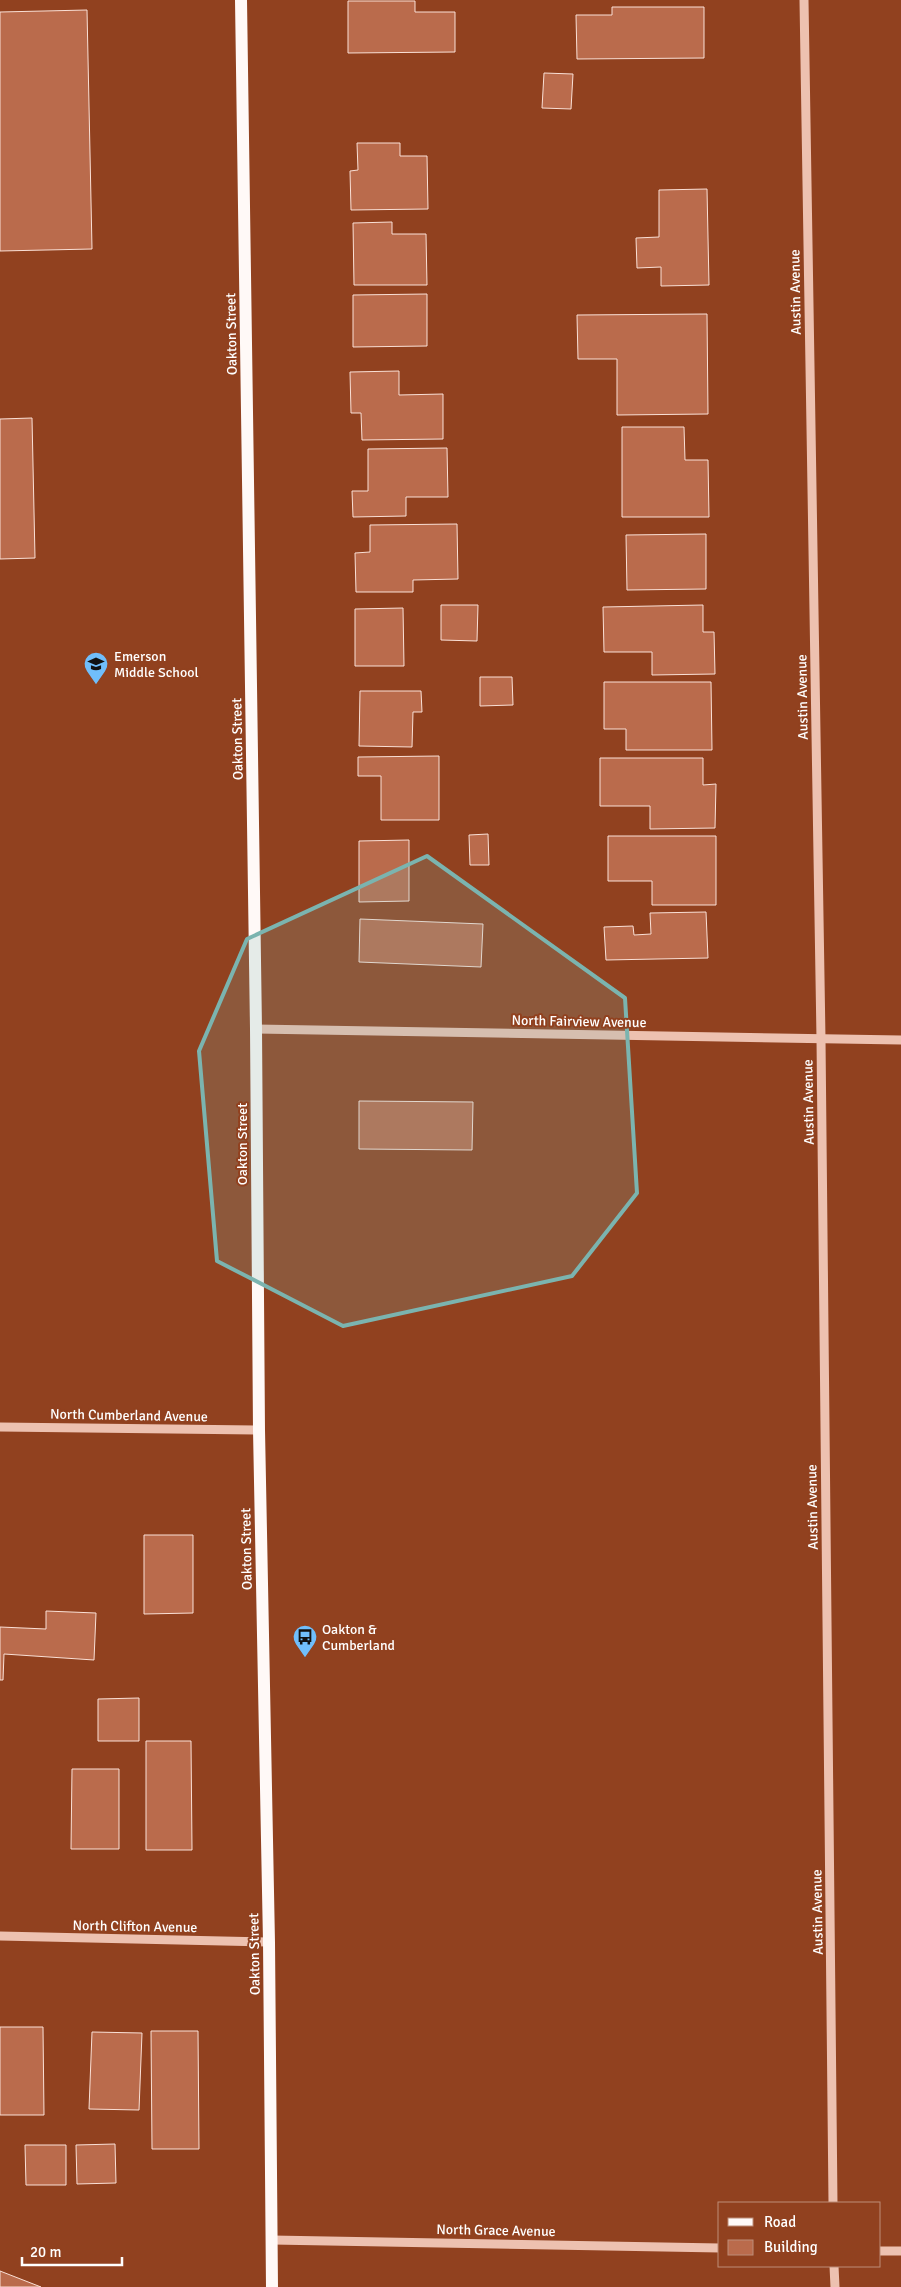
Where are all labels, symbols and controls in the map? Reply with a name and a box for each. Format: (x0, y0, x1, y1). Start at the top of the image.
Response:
street label: Austin Avenue (786, 249, 805, 335)
street label: Oakton Street (222, 293, 241, 375)
place label: Emerson Middle School (114, 648, 199, 681)
school or university icon: Emerson Middle School (83, 651, 109, 685)
street label: Austin Avenue (793, 654, 812, 740)
street label: Oakton Street (228, 698, 247, 780)
street label: North Fairview Avenue (511, 1012, 647, 1031)
street label: Austin Avenue (799, 1059, 818, 1145)
street label: Oakton Street (234, 1103, 251, 1185)
street label: North Cumberland Avenue (50, 1406, 208, 1425)
street label: Austin Avenue (803, 1464, 822, 1550)
street label: Oakton Street (237, 1508, 256, 1590)
place label: Oakton & Cumberland (322, 1621, 395, 1654)
bus stop icon: Oakton & Cumberland (292, 1624, 318, 1658)
street label: Austin Avenue (808, 1869, 827, 1955)
street label: Oakton Street (245, 1913, 264, 1995)
street label: North Clifton Avenue (72, 1917, 198, 1936)
legend (718, 2202, 881, 2267)
text: Road (764, 2213, 796, 2231)
street label: North Grace Avenue (436, 2221, 556, 2240)
scale bar (22, 2234, 122, 2266)
text: Building (764, 2238, 818, 2256)
text: 20 m (30, 2243, 61, 2261)

